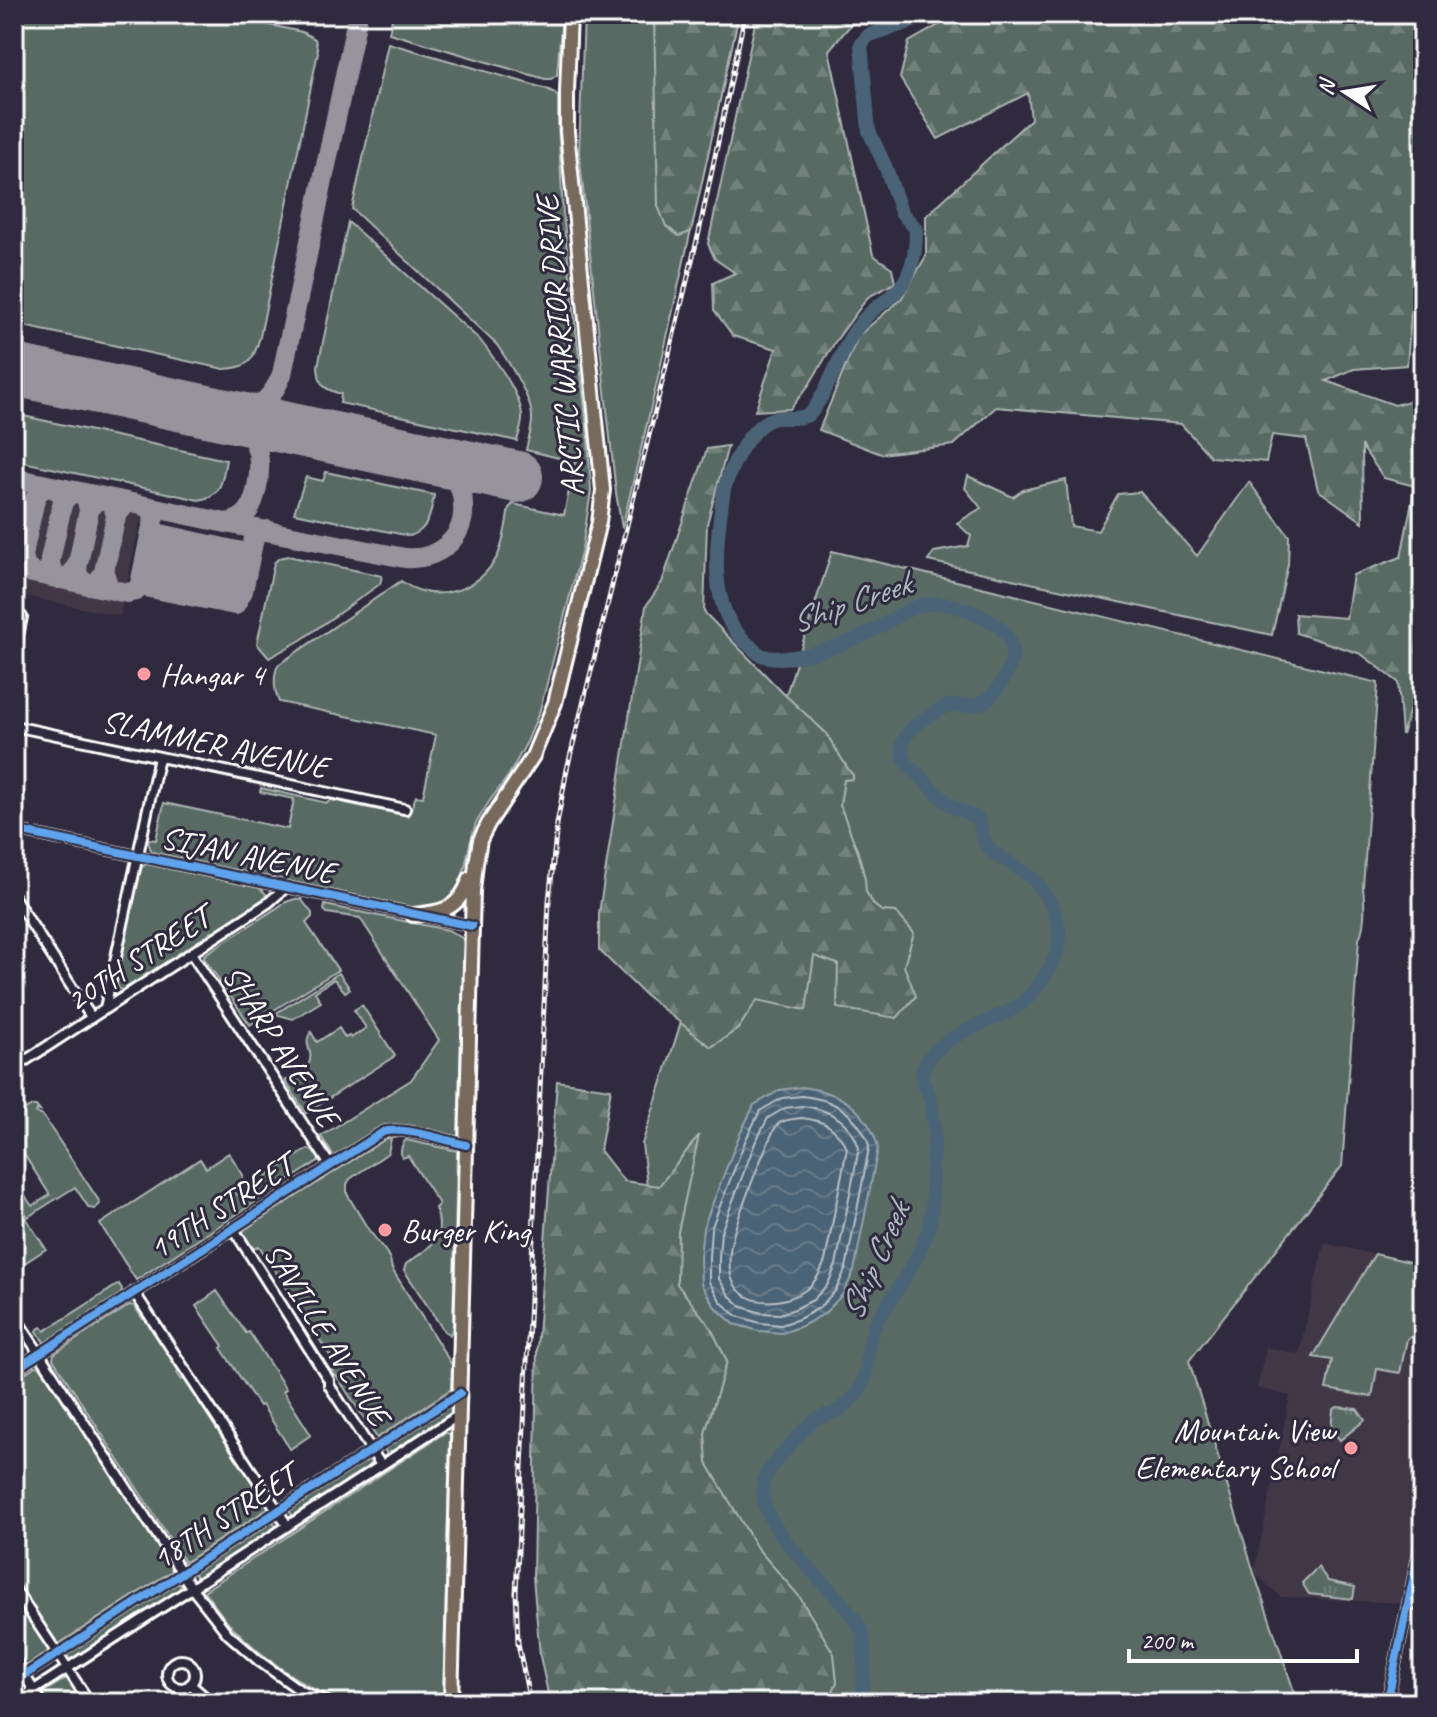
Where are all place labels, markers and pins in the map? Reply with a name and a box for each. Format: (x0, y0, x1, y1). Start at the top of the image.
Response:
place label: Hangar 4 (160, 654, 268, 695)
marker: Hangar 4 (135, 665, 153, 683)
place label: Burger King (401, 1210, 532, 1251)
marker: Burger King (376, 1221, 394, 1239)
place label: Mountain View Elementary School (1135, 1410, 1341, 1488)
marker: Mountain View Elementary School (1342, 1439, 1360, 1457)

